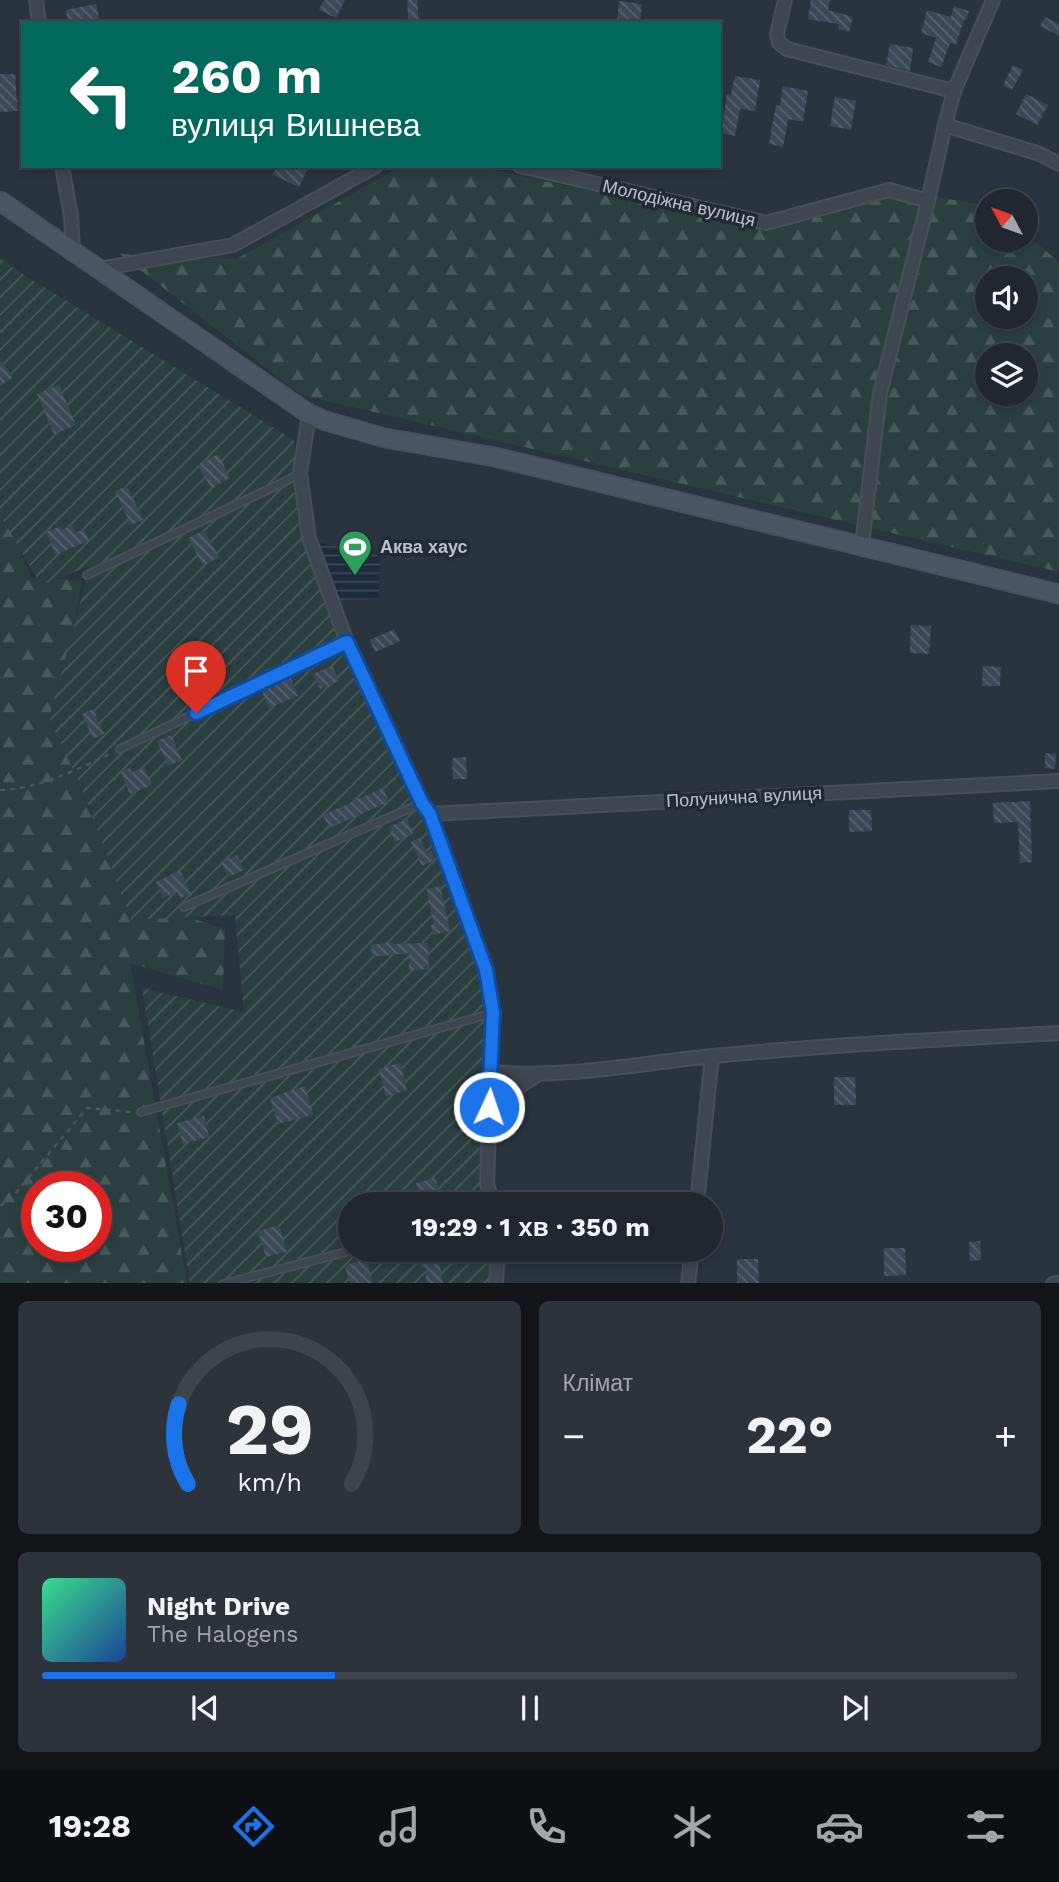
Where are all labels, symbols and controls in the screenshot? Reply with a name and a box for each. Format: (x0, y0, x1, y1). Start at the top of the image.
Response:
text: 260 m (171, 47, 322, 105)
icon: left (56, 49, 147, 140)
text: вулиця Вишнева (171, 106, 421, 144)
street label: Молодіжна вулиця (601, 175, 758, 230)
north arrow (975, 189, 1038, 252)
map controls (975, 189, 1038, 406)
button: sound (975, 266, 1038, 329)
button: layers (975, 343, 1038, 406)
sports icon: Аква хаус (336, 528, 374, 577)
place label: Аква хаус (380, 536, 468, 557)
pin (166, 641, 226, 713)
icon: arrive (177, 652, 215, 690)
street label: Полунична вулиця (666, 782, 822, 811)
position arrow (452, 1070, 526, 1144)
speed limit sign: 30 (21, 1171, 112, 1262)
text: 19:29 · 1 хв · 350 m (411, 1212, 650, 1242)
text: Клімат (563, 1370, 633, 1397)
text: 29 (225, 1386, 313, 1472)
text: 22° (746, 1405, 834, 1466)
text: − (563, 1414, 585, 1458)
text: + (994, 1414, 1017, 1458)
text: km/h (237, 1467, 301, 1496)
text: Night Drive (147, 1591, 290, 1621)
text: The Halogens (147, 1621, 298, 1648)
icon: previous (186, 1689, 224, 1727)
icon: pause (511, 1689, 549, 1727)
icon: next (836, 1689, 874, 1727)
icon: directions (229, 1802, 278, 1851)
icon: music (375, 1802, 424, 1851)
icon: phone (522, 1802, 571, 1851)
icon: climate (668, 1802, 717, 1851)
icon: car (815, 1802, 864, 1851)
icon: filters (961, 1802, 1010, 1851)
text: 19:28 (49, 1807, 131, 1845)

